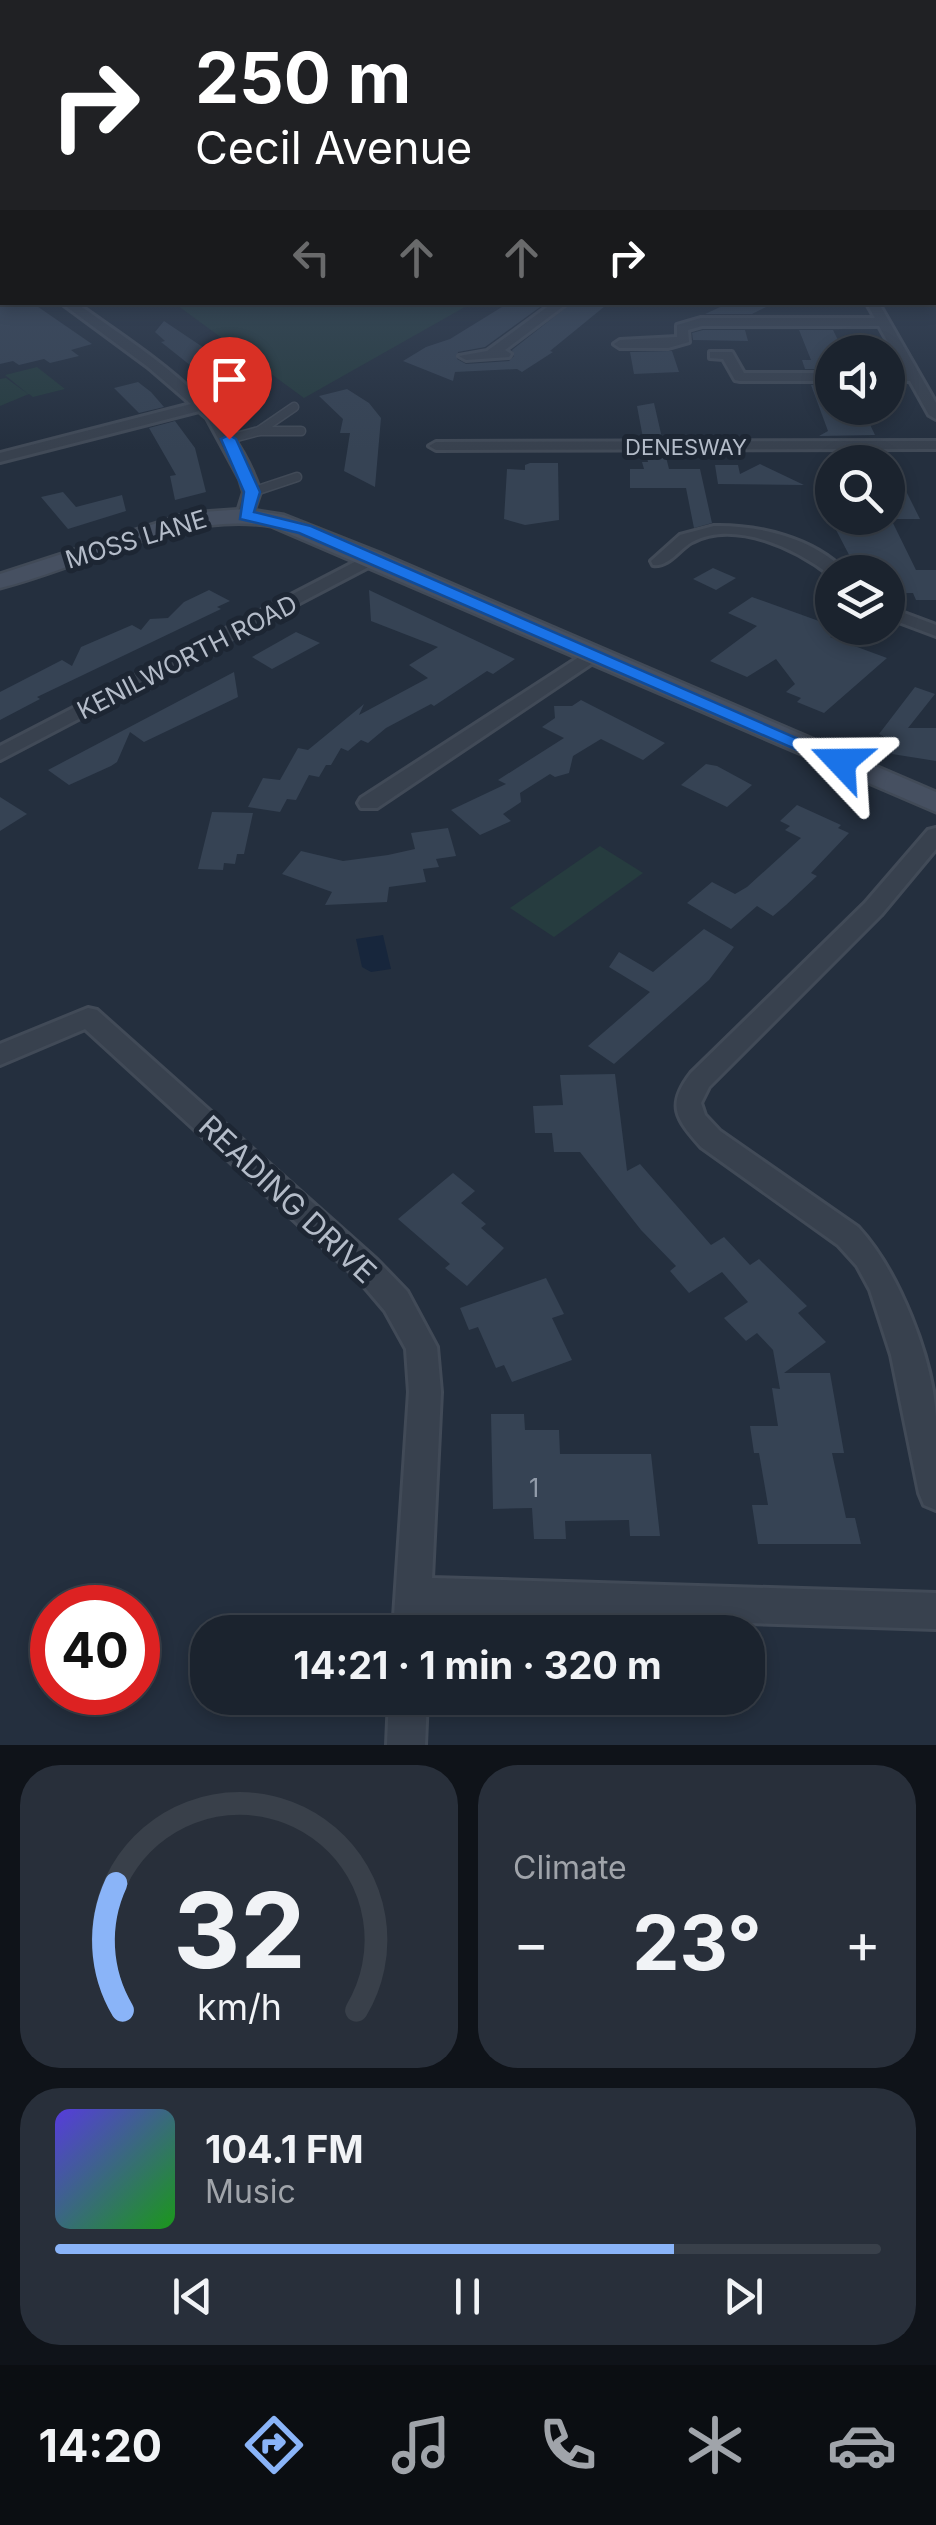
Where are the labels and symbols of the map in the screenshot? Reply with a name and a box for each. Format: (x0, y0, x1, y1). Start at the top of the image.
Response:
pin (187, 337, 272, 440)
street label: DENESWAY (625, 434, 747, 460)
street label: MOSS LANE (62, 503, 210, 575)
street label: KENILWORTH ROAD (72, 589, 302, 725)
position arrow (789, 710, 893, 814)
street label: READING DRIVE (192, 1108, 384, 1290)
house number: 1 (529, 1473, 539, 1503)
speed limit sign: 40 (30, 1585, 160, 1715)

